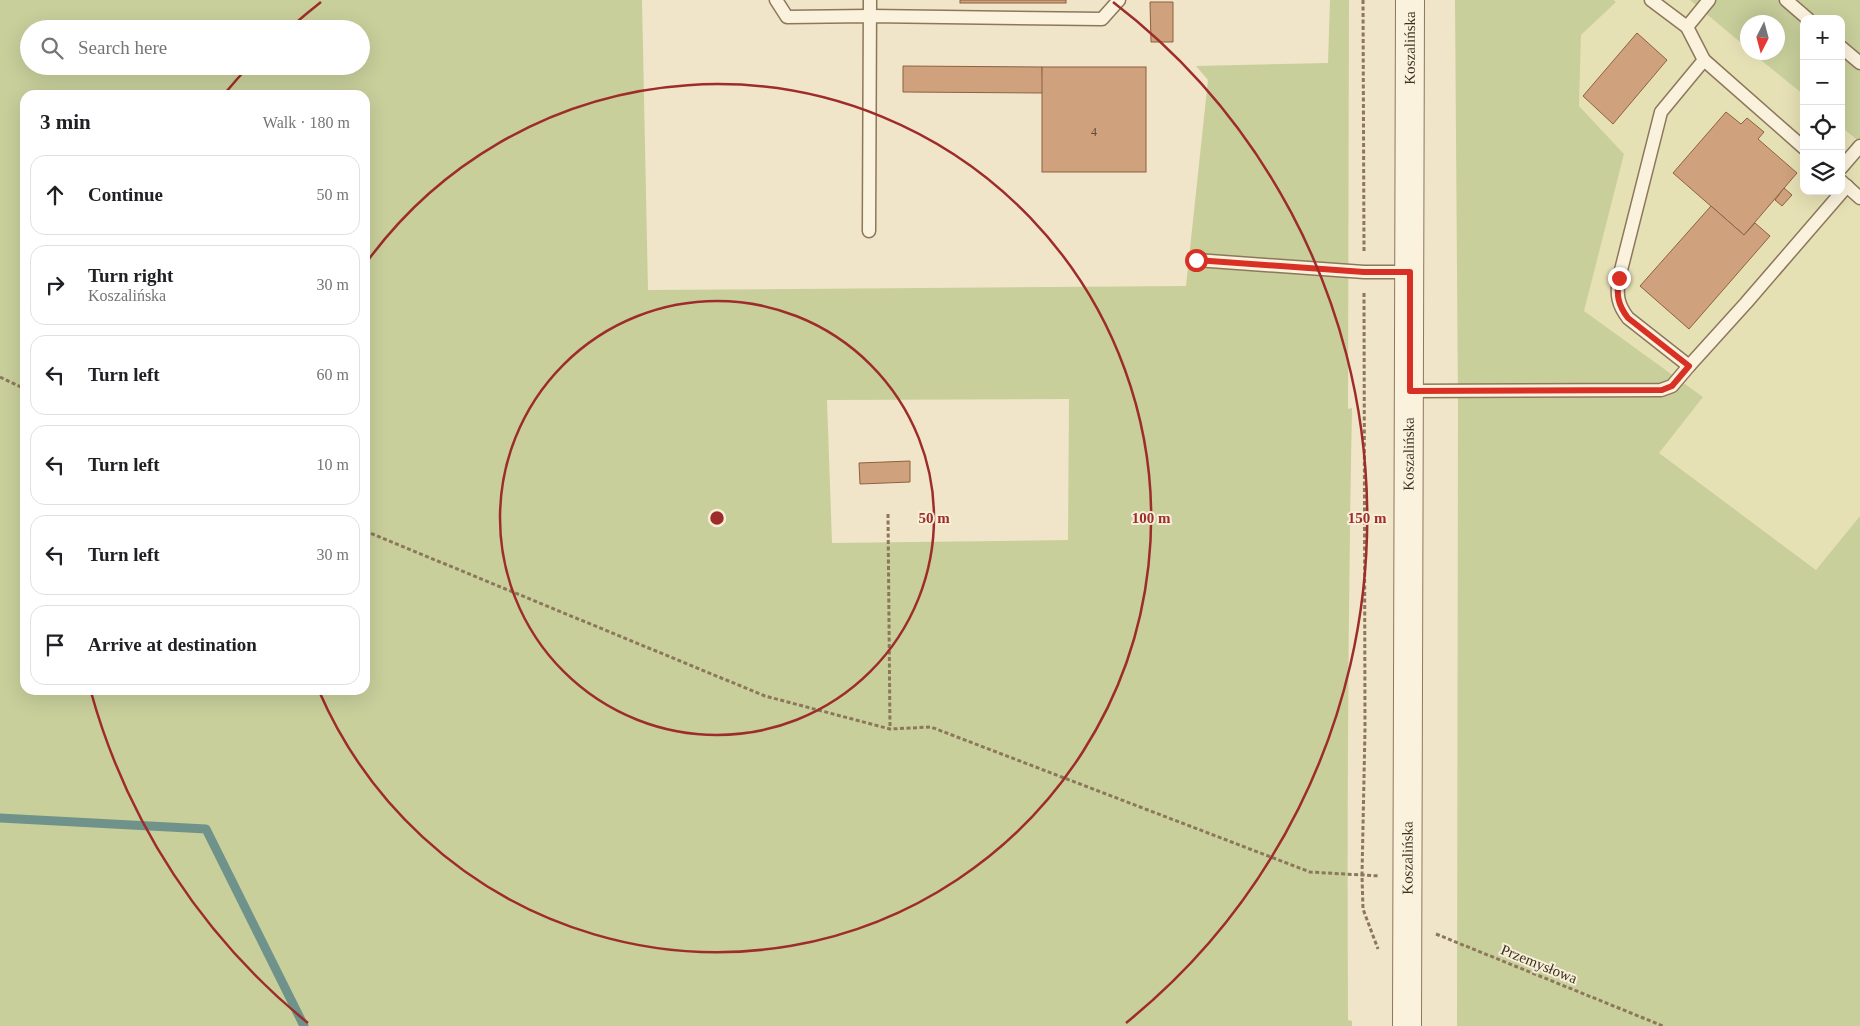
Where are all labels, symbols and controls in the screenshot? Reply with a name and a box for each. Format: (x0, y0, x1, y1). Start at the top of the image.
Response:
street label: Koszalińska (1402, 11, 1418, 85)
north arrow (1740, 15, 1785, 60)
map controls (1800, 15, 1845, 195)
button: + (1800, 15, 1845, 60)
search box (20, 20, 370, 75)
icon: search (38, 34, 66, 62)
text: Search here (78, 37, 167, 58)
button: − (1800, 60, 1845, 105)
button: locate (1800, 105, 1845, 150)
text: 3 min (40, 110, 91, 134)
text: Walk · 180 m (263, 114, 350, 131)
house number: 4 (1091, 125, 1097, 139)
button: layers (1800, 150, 1845, 195)
icon: ahead (41, 181, 69, 209)
text: Continue (88, 184, 163, 205)
text: 50 m (317, 186, 349, 203)
route start (1185, 249, 1208, 272)
text: Turn right (88, 265, 173, 286)
route end (1608, 267, 1631, 290)
icon: right (41, 271, 69, 299)
text: 30 m (317, 276, 349, 293)
text: Koszalińska (88, 287, 166, 304)
icon: left (41, 361, 69, 389)
text: Turn left (88, 364, 160, 385)
text: 60 m (317, 366, 349, 383)
street label: Koszalińska (1401, 417, 1417, 491)
icon: left (41, 451, 69, 479)
text: Turn left (88, 454, 160, 475)
text: 10 m (317, 456, 349, 473)
centre of rings (708, 509, 726, 527)
text: 50 m (918, 510, 950, 526)
text: 100 m (1132, 510, 1171, 526)
text: 150 m (1348, 510, 1387, 526)
icon: left (41, 541, 69, 569)
text: Turn left (88, 544, 160, 565)
text: 30 m (317, 546, 349, 563)
icon: arrive (41, 631, 69, 659)
text: Arrive at destination (88, 634, 257, 655)
street label: Koszalińska (1399, 821, 1416, 895)
street label: Przemysłowa (1499, 941, 1580, 987)

